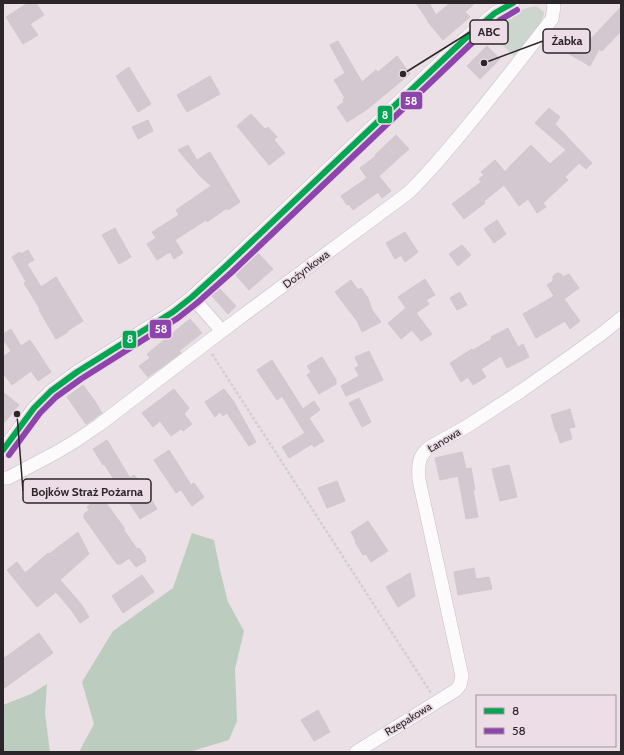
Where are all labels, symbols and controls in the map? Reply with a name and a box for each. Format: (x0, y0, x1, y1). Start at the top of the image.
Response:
callout: ABC (470, 20, 508, 44)
text: ABC (478, 24, 500, 39)
callout: Żabka (543, 29, 590, 53)
text: Żabka (551, 33, 583, 48)
line badge: 58 (400, 91, 423, 110)
text: 58 (405, 94, 418, 108)
line badge: 8 (377, 105, 393, 124)
text: 8 (382, 108, 389, 122)
street label: Dożynkowa (280, 247, 333, 291)
line badge: 58 (149, 319, 172, 339)
text: 58 (155, 322, 168, 336)
line badge: 8 (122, 330, 137, 349)
text: 8 (127, 332, 134, 346)
street label: Łanowa (425, 424, 464, 455)
callout: Bojków Straż Pożarna (23, 479, 151, 503)
text: Bojków Straż Pożarna (31, 484, 143, 499)
legend (476, 695, 616, 747)
street label: Rzepakowa (382, 699, 435, 739)
text: 8 (512, 703, 519, 718)
text: 58 (512, 723, 526, 738)

